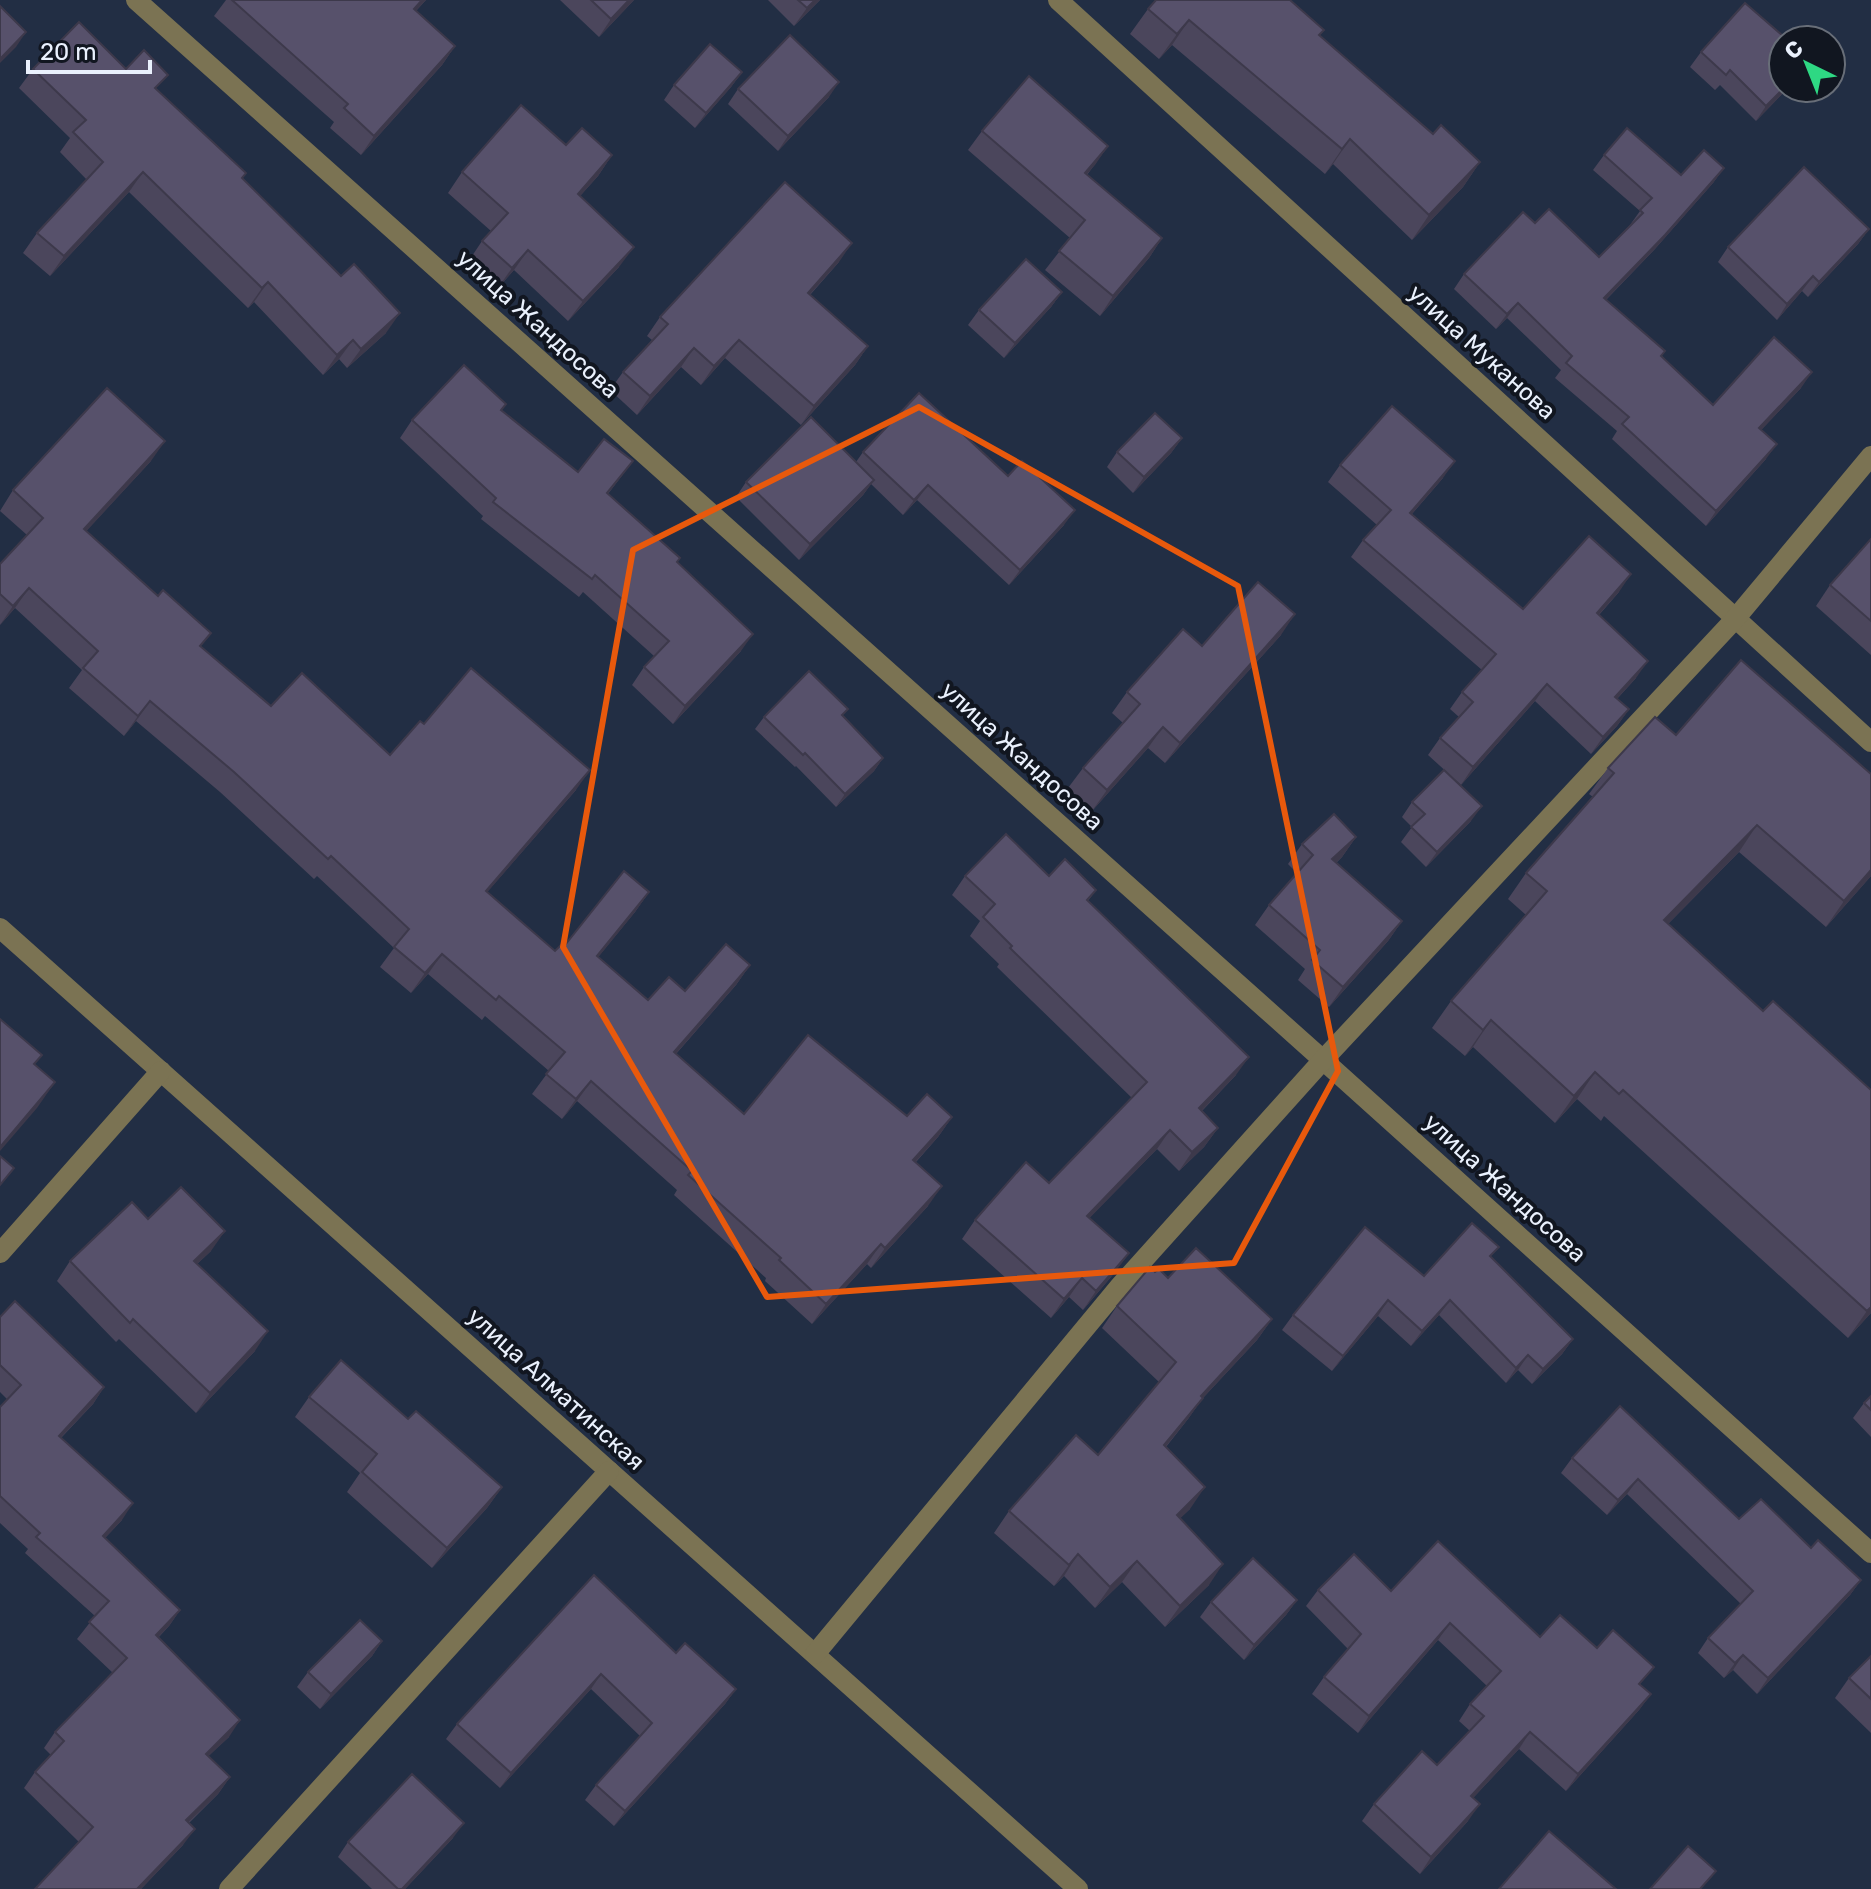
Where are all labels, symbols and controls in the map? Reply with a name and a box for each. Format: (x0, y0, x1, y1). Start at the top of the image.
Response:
scale bar (28, 24, 150, 74)
north arrow (1767, 24, 1847, 104)
text: С (1779, 35, 1809, 65)
text: 20 m (40, 38, 97, 66)
street label: улица Жандосова (451, 244, 625, 404)
street label: улица Муканова (1403, 279, 1561, 425)
street label: улица Жандосова (935, 676, 1109, 836)
street label: улица Жандосова (1418, 1108, 1592, 1268)
street label: улица Алматинская (462, 1302, 650, 1476)

